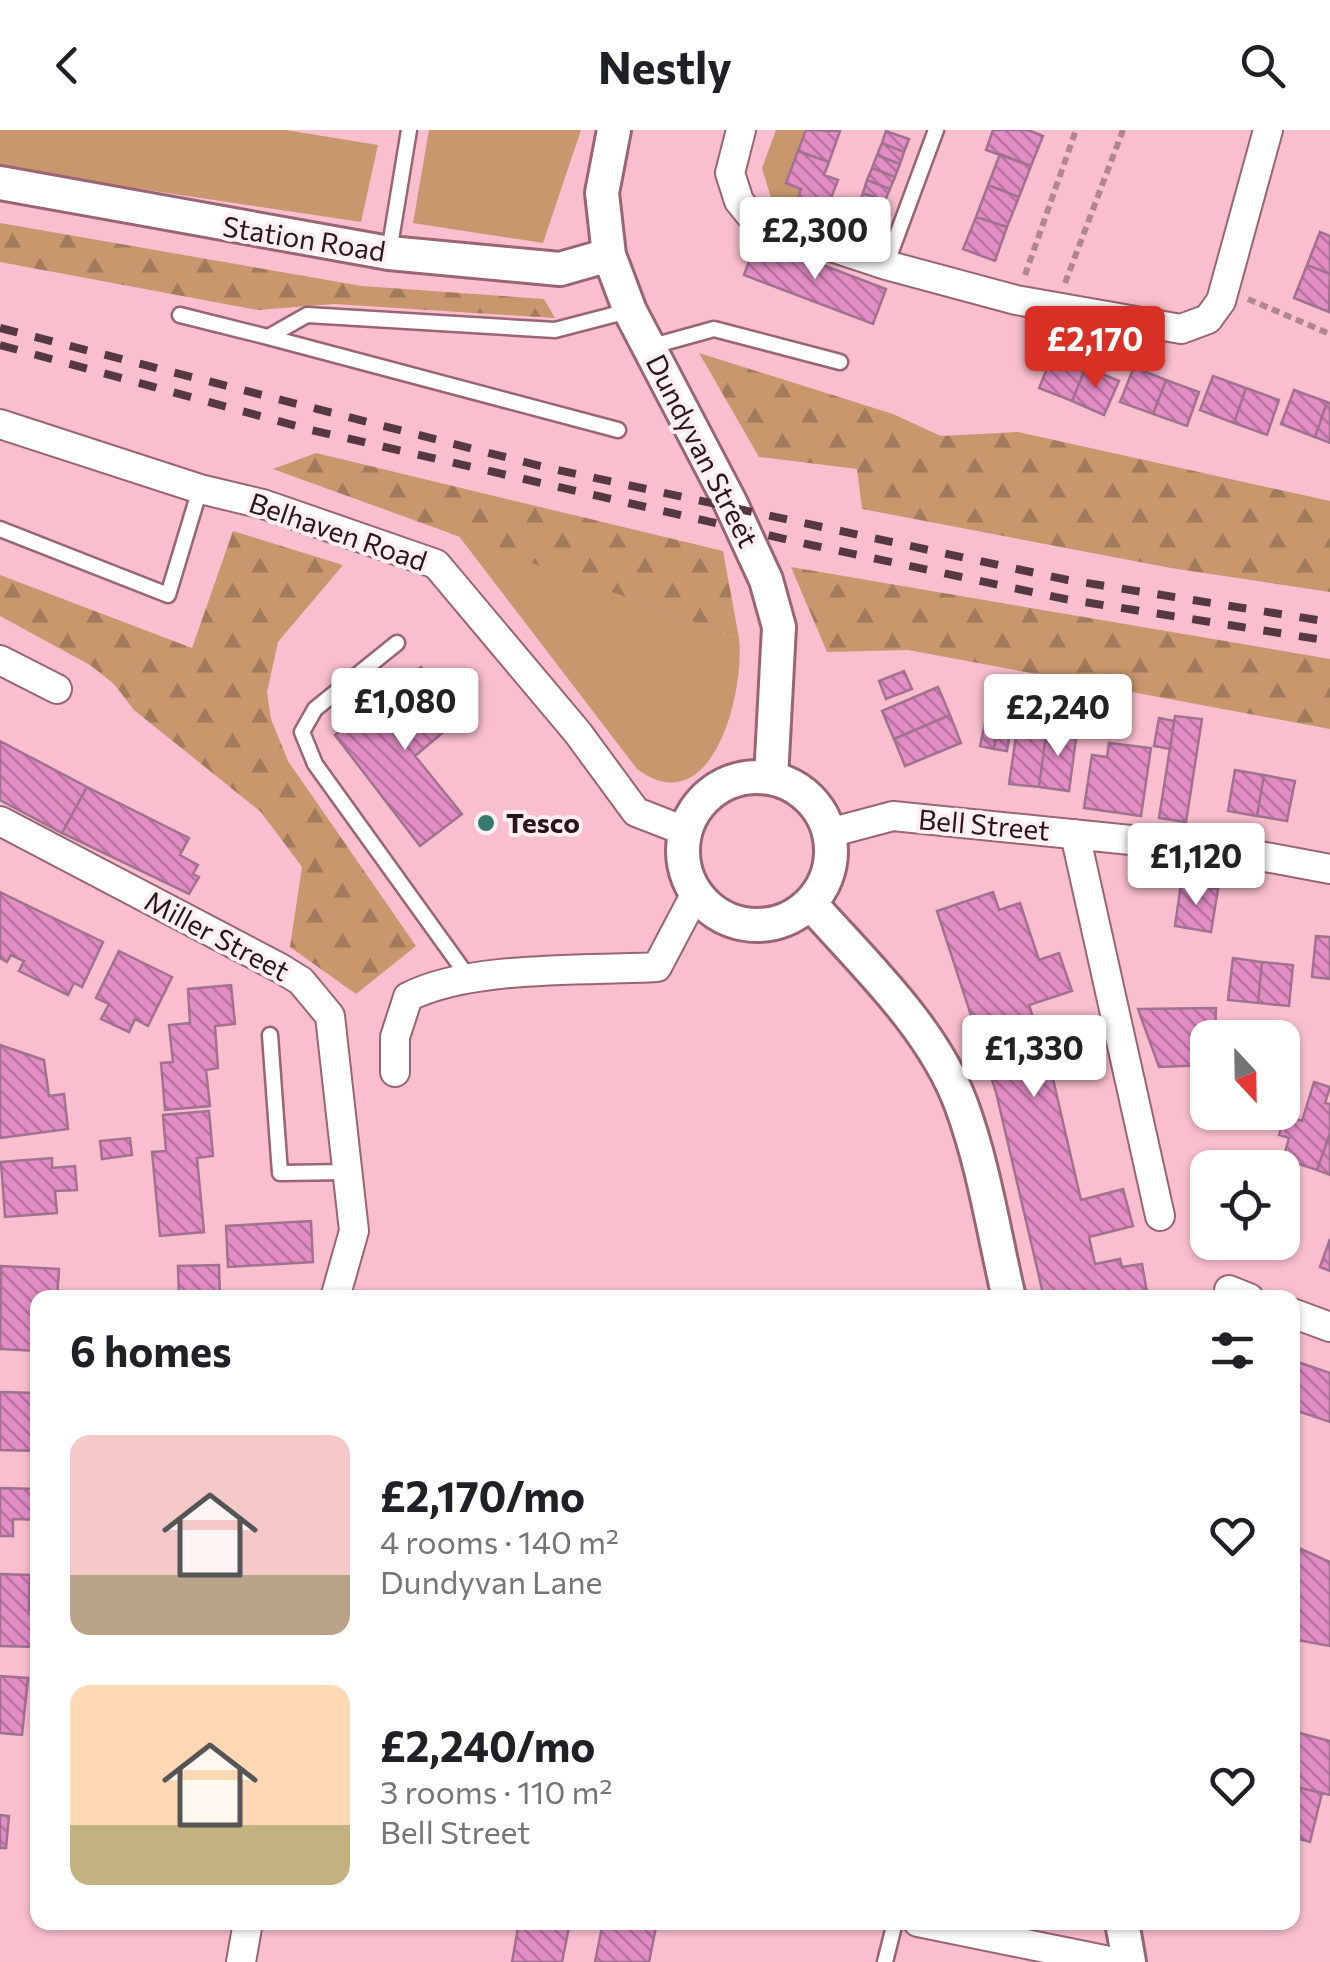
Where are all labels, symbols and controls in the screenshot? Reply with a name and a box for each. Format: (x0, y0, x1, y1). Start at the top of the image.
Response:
icon: back (40, 38, 95, 93)
text: Nestly (598, 38, 732, 93)
icon: search (1235, 38, 1290, 93)
pin: £2,300 (734, 197, 896, 282)
street label: Station Road (220, 208, 388, 268)
text: £2,300 (762, 209, 868, 249)
pin: £2,170 (1014, 306, 1176, 391)
text: £2,170 (1047, 318, 1143, 358)
street label: Dundyvan Street (640, 348, 766, 553)
street label: Belhaven Road (245, 485, 432, 577)
pin: £1,080 (324, 668, 486, 753)
pin: £2,240 (977, 674, 1139, 759)
text: £1,080 (353, 680, 457, 720)
text: £2,240 (1006, 686, 1110, 726)
street label: Bell Street (917, 801, 1051, 847)
place label: Tesco (506, 805, 580, 839)
marker: Tesco (475, 812, 497, 834)
pin: £1,120 (1115, 823, 1277, 908)
text: £1,120 (1150, 835, 1242, 875)
street label: Miller Street (139, 883, 296, 987)
pin: £1,330 (953, 1015, 1115, 1100)
north arrow (1190, 1020, 1300, 1130)
map controls (1190, 1020, 1300, 1260)
text: £1,330 (984, 1027, 1084, 1067)
button: locate (1190, 1150, 1300, 1260)
icon: filters (1205, 1323, 1260, 1378)
text: 6 homes (70, 1324, 232, 1376)
text: £2,170/mo (380, 1469, 585, 1521)
icon: home (150, 1475, 270, 1595)
icon: heart (1205, 1508, 1260, 1563)
text: 4 rooms · 140 m² (380, 1521, 619, 1561)
text: Dundyvan Lane (380, 1561, 602, 1601)
text: £2,240/mo (380, 1719, 595, 1771)
icon: home (150, 1725, 270, 1845)
icon: heart (1205, 1758, 1260, 1813)
text: 3 rooms · 110 m² (380, 1771, 612, 1811)
text: Bell Street (380, 1811, 530, 1851)

